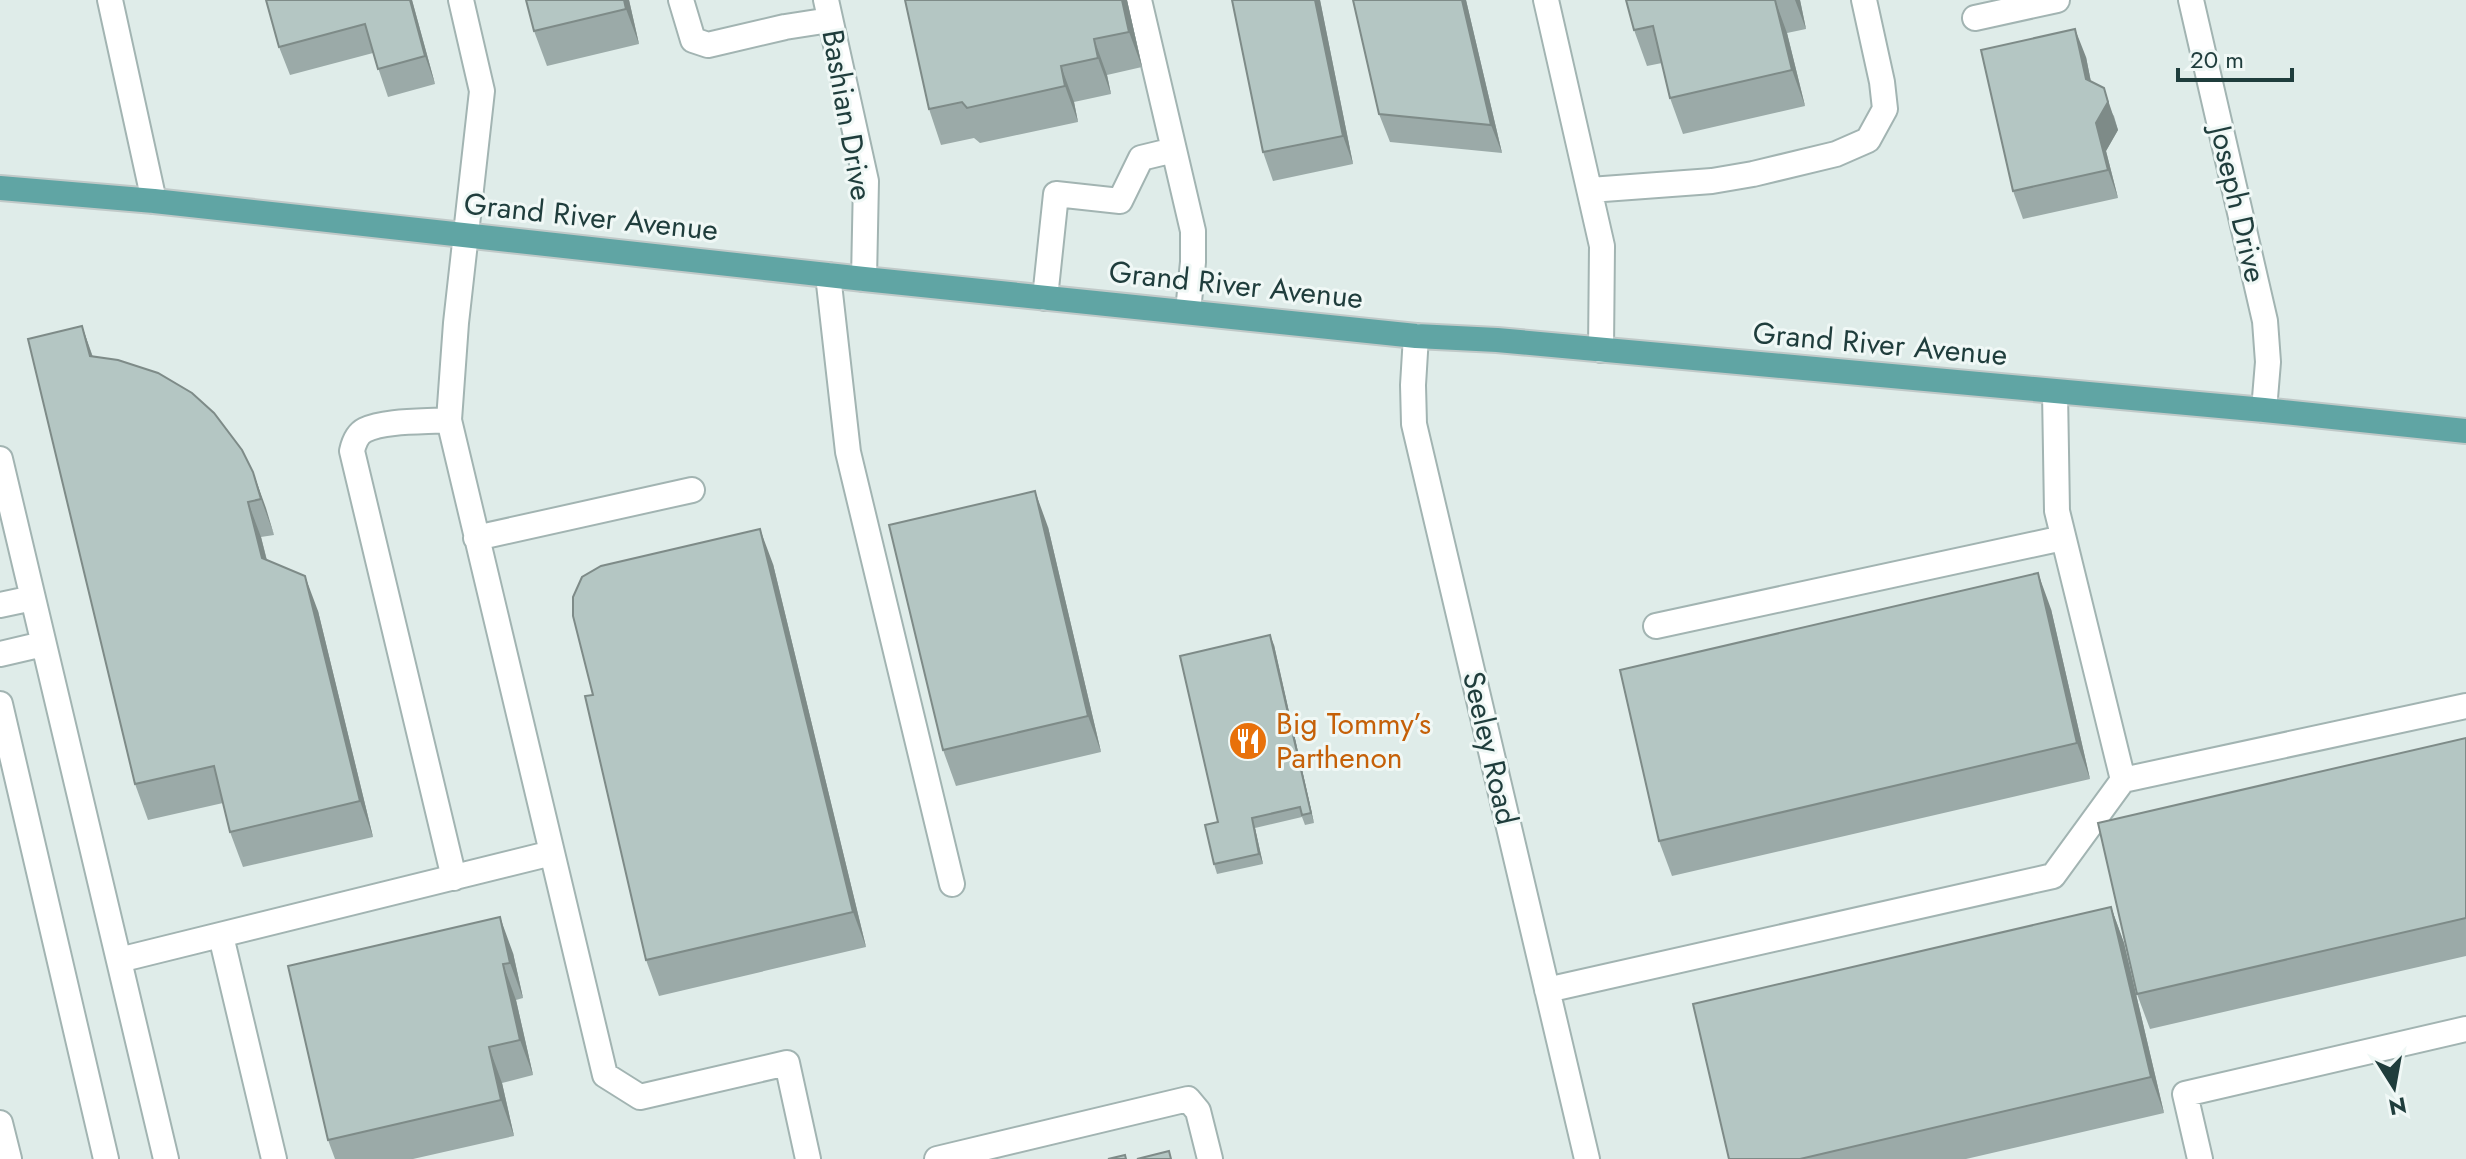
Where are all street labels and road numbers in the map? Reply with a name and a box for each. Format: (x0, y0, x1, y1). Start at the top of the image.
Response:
street label: Bashian Drive (811, 26, 884, 204)
street label: Joseph Drive (2199, 117, 2277, 287)
street label: Grand River Avenue (462, 182, 720, 251)
street label: Grand River Avenue (1107, 250, 1365, 319)
street label: Grand River Avenue (1751, 311, 2009, 376)
street label: Seeley Road (1452, 667, 1529, 829)

